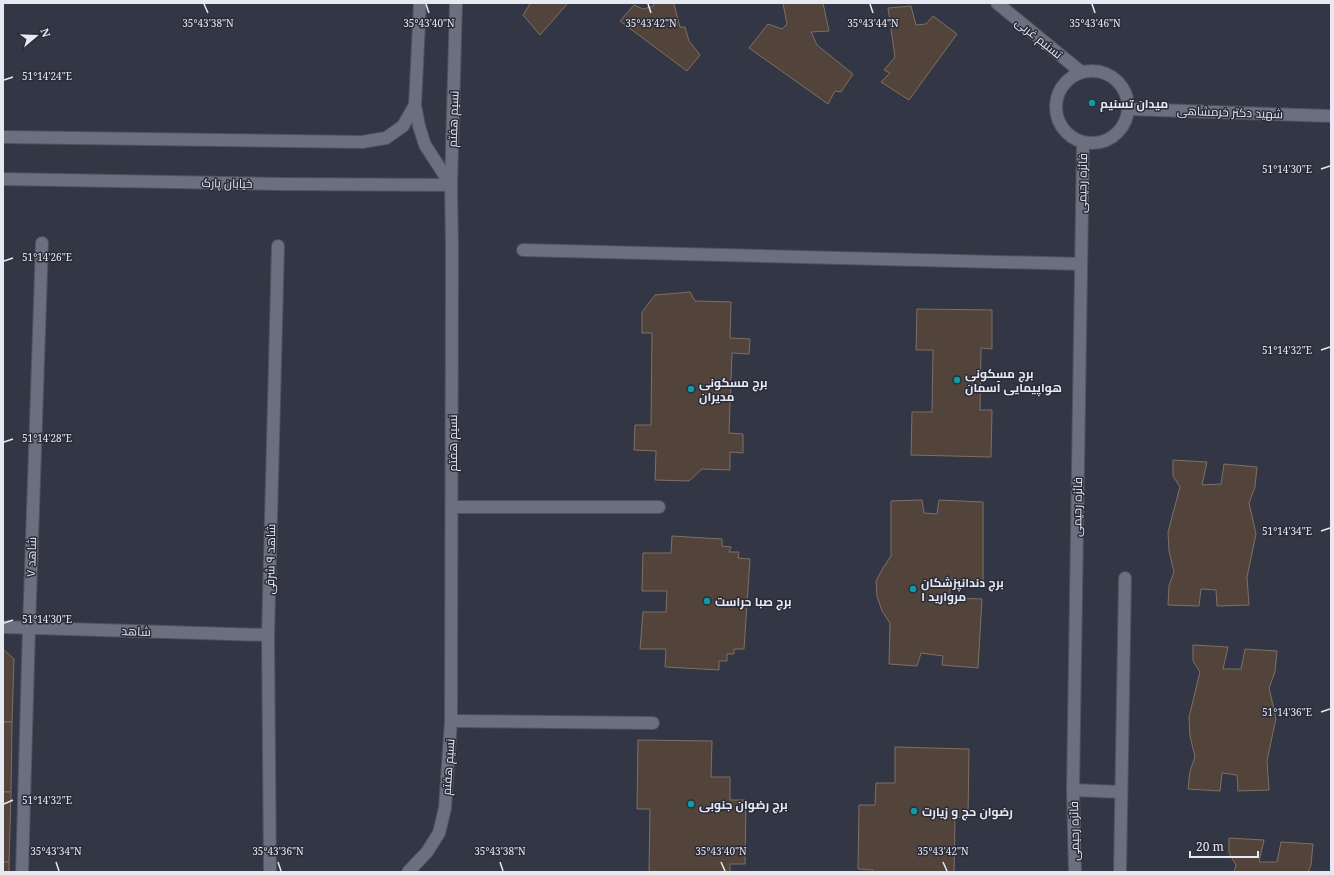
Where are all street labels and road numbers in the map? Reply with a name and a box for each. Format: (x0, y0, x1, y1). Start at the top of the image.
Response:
street label: تسنیم غربی (1012, 14, 1067, 63)
street label: نسیم هفتم (444, 90, 462, 148)
street label: شهید دکتر خرمشاهی (1177, 102, 1284, 122)
street label: فائزه رحیمی (1073, 153, 1091, 213)
street label: خیابان پارک (201, 174, 253, 193)
street label: نسیم هفتم (444, 415, 461, 471)
street label: فائزه رحیمی (1068, 477, 1086, 537)
street label: شاهد ۹ شرقی (261, 523, 279, 595)
street label: شاهد ۷ (22, 537, 40, 577)
street label: شاهد (121, 622, 151, 640)
street label: نسیم هفتم (438, 738, 458, 796)
street label: فائزه رحیمی (1065, 801, 1083, 861)

